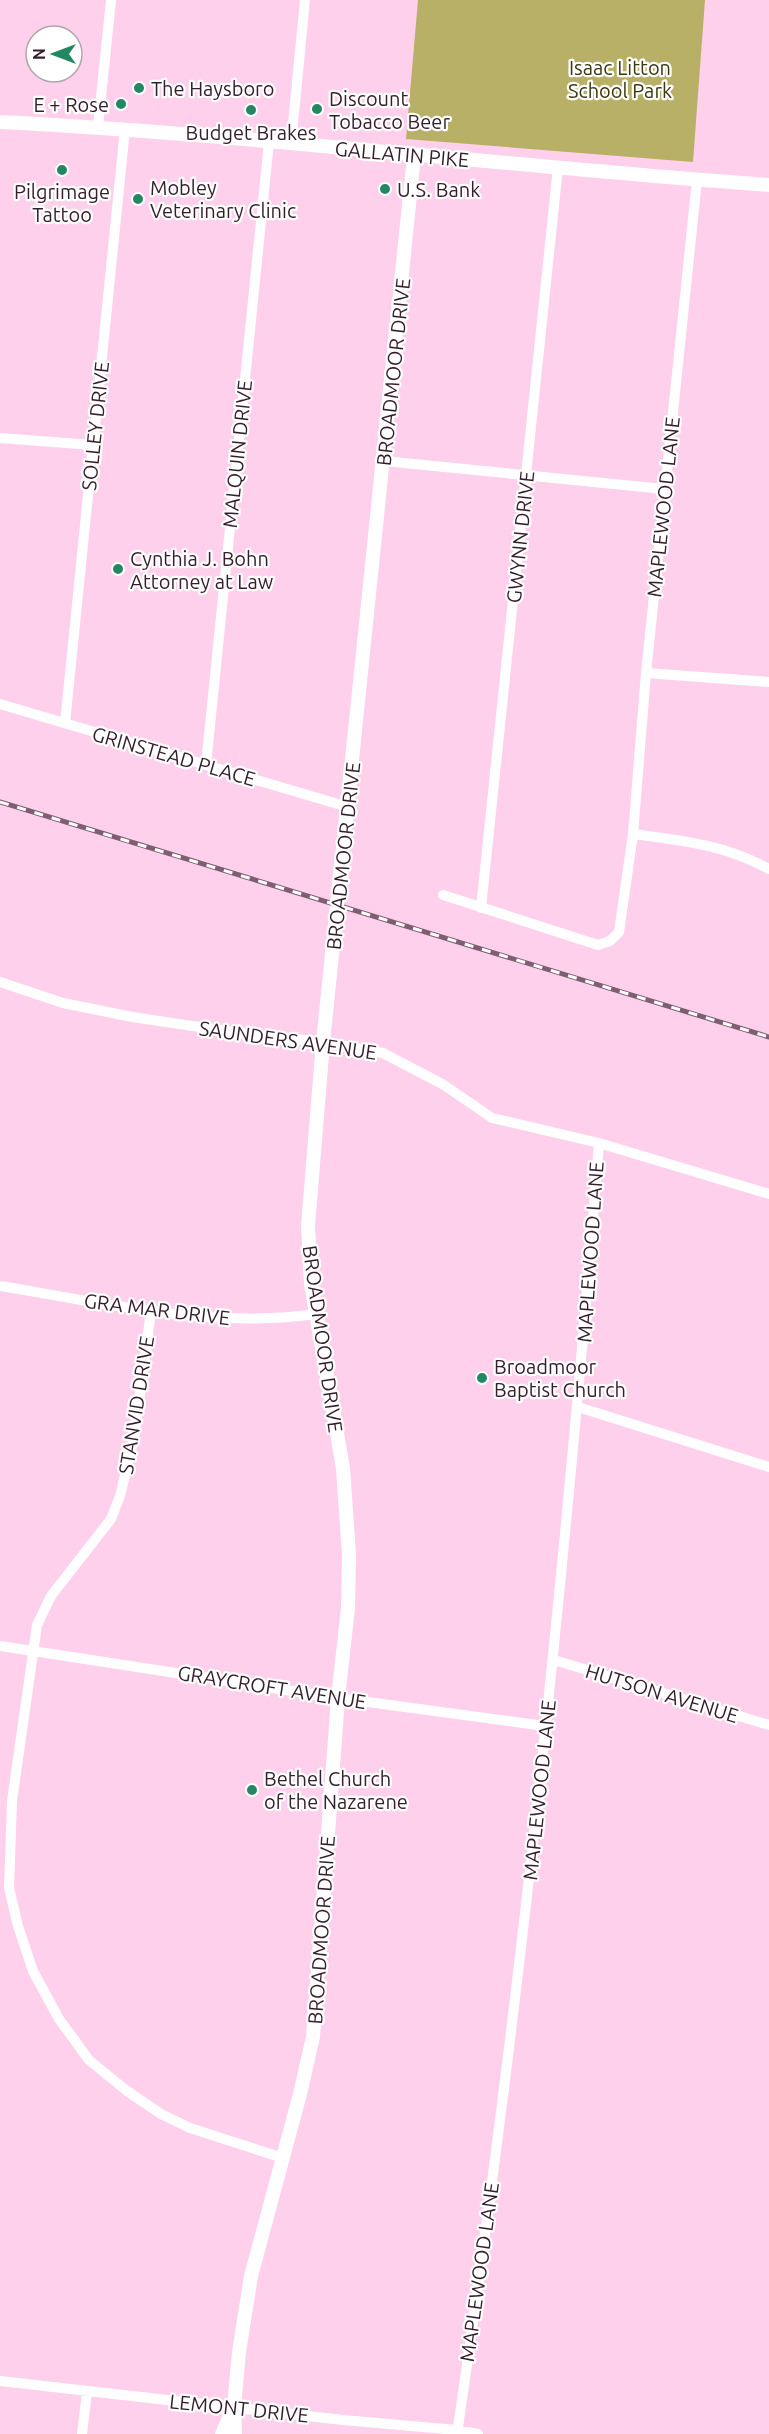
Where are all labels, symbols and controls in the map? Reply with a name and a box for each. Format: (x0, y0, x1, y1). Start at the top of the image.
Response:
north arrow (24, 24, 84, 84)
text: N (30, 48, 48, 60)
park label: Isaac Litton School Park (568, 56, 672, 102)
place label: The Haysboro (151, 77, 274, 100)
marker: The Haysboro (132, 81, 146, 95)
place label: Discount Tobacco Beer (329, 87, 450, 133)
place label: E + Rose (34, 93, 109, 116)
marker: E + Rose (114, 97, 128, 111)
marker: Discount Tobacco Beer (310, 102, 324, 116)
marker: Budget Brakes (244, 103, 258, 117)
place label: Budget Brakes (186, 121, 316, 144)
street label: GALLATIN PIKE (334, 137, 470, 171)
marker: Pilgrimage Tattoo (55, 163, 69, 177)
place label: Mobley Veterinary Clinic (150, 176, 296, 222)
place label: U.S. Bank (397, 178, 480, 201)
place label: Pilgrimage Tattoo (14, 180, 110, 226)
marker: U.S. Bank (378, 182, 392, 196)
marker: Mobley Veterinary Clinic (131, 192, 145, 206)
street label: BROADMOOR DRIVE (372, 277, 414, 467)
street label: SOLLEY DRIVE (77, 360, 113, 492)
street label: MALQUIN DRIVE (218, 379, 256, 529)
street label: MAPLEWOOD LANE (642, 416, 684, 598)
street label: GWYNN DRIVE (502, 470, 538, 604)
place label: Cynthia J. Bohn Attorney at Law (130, 547, 274, 593)
marker: Cynthia J. Bohn Attorney at Law (111, 562, 125, 576)
street label: GRINSTEAD PLACE (90, 722, 258, 790)
street label: BROADMOOR DRIVE (322, 761, 364, 951)
street label: SAUNDERS AVENUE (198, 1016, 378, 1064)
street label: MAPLEWOOD LANE (572, 1161, 608, 1343)
street label: BROADMOOR DRIVE (298, 1244, 348, 1434)
street label: GRA MAR DRIVE (83, 1289, 231, 1329)
street label: STANVID DRIVE (114, 1334, 158, 1476)
place label: Broadmoor Baptist Church (494, 1355, 626, 1401)
marker: Broadmoor Baptist Church (475, 1371, 489, 1385)
street label: HUTSON AVENUE (583, 1659, 741, 1727)
street label: GRAYCROFT AVENUE (176, 1661, 368, 1713)
street label: MAPLEWOOD LANE (518, 1699, 560, 1881)
place label: Bethel Church of the Nazarene (264, 1767, 408, 1813)
marker: Bethel Church of the Nazarene (245, 1783, 259, 1797)
street label: BROADMOOR DRIVE (303, 1835, 339, 2025)
street label: MAPLEWOOD LANE (455, 2181, 503, 2363)
street label: LEMONT DRIVE (168, 2389, 310, 2427)

